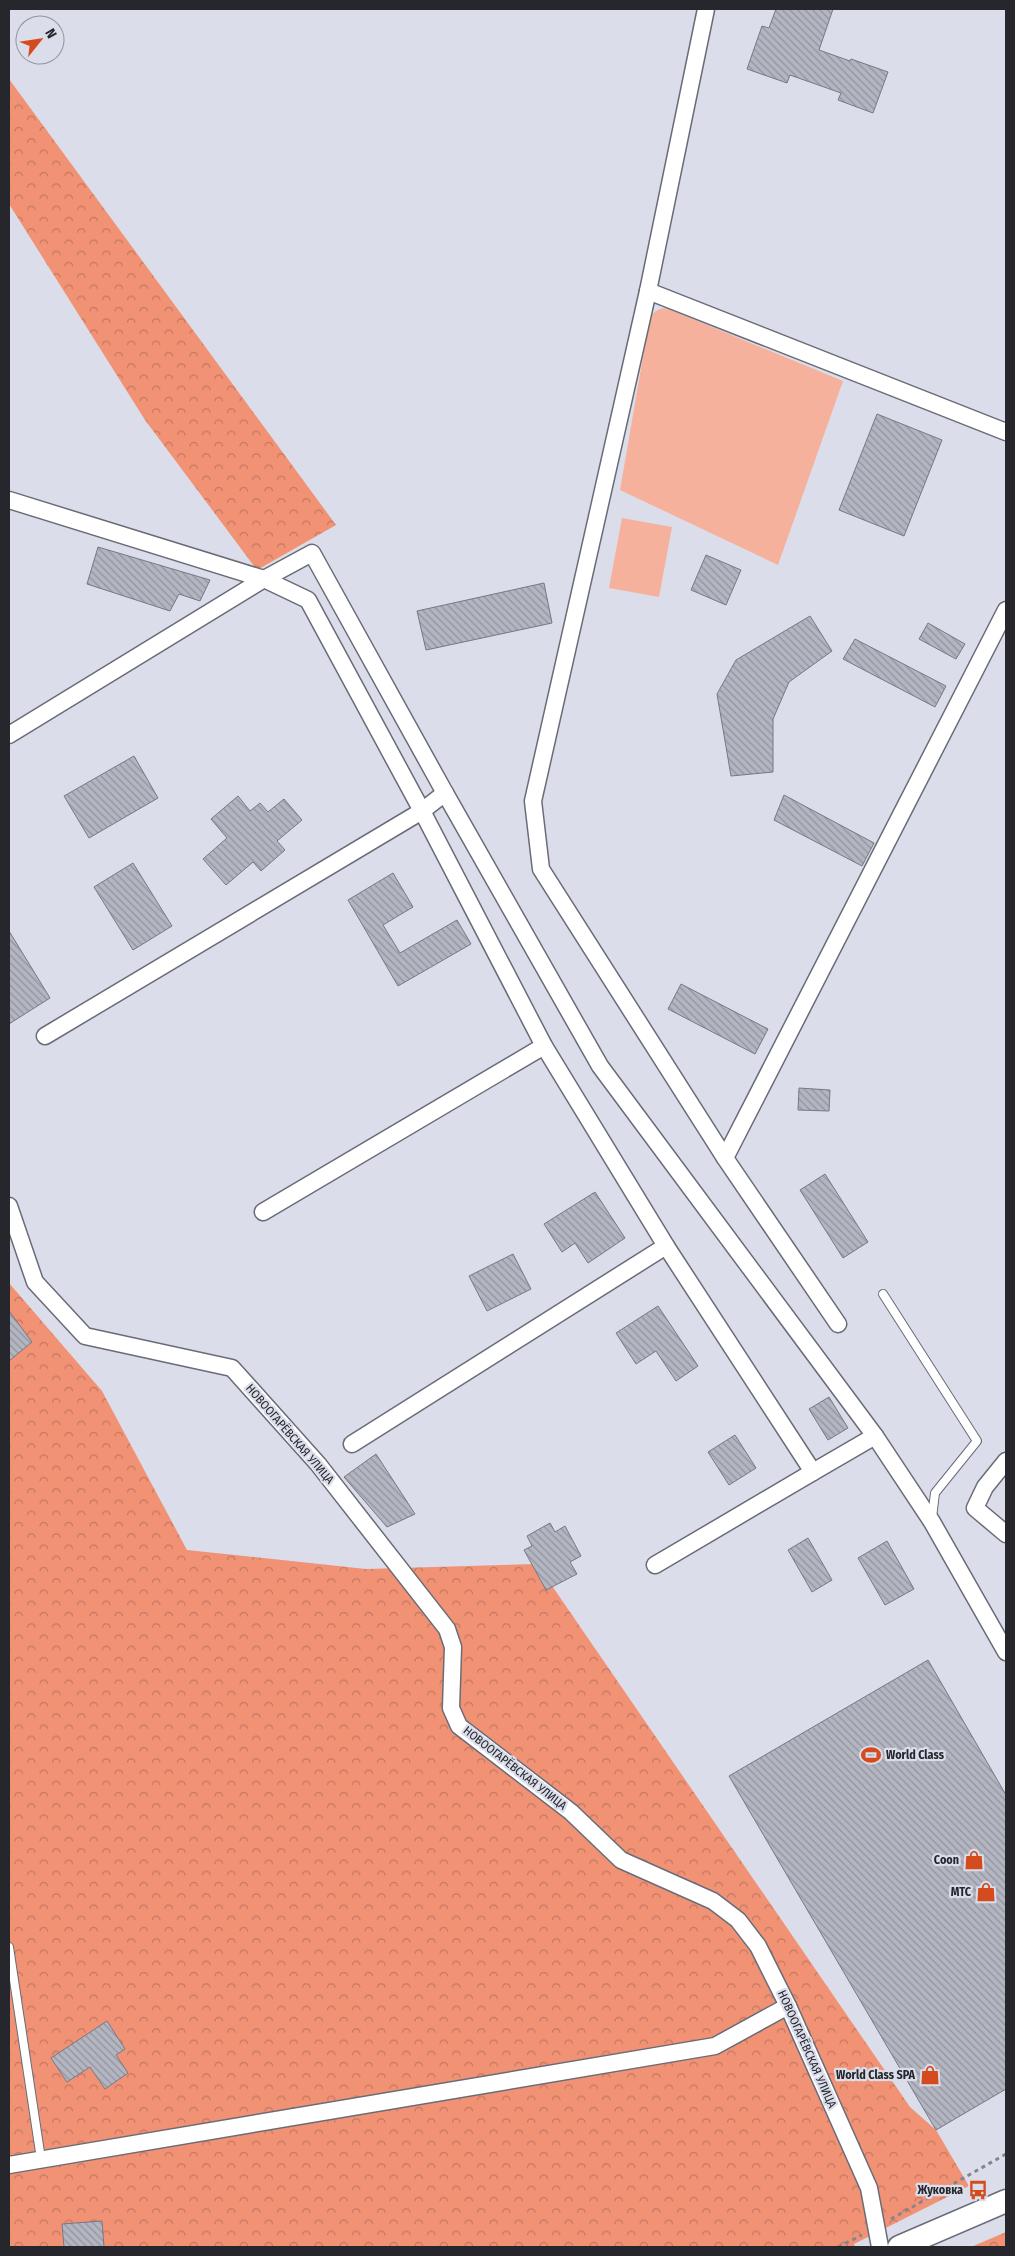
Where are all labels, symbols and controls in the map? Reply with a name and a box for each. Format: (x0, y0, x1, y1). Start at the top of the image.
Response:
north arrow (15, 15, 65, 65)
text: N (41, 26, 60, 42)
street label: НОВООГАРЁВСКАЯ УЛИЦА (243, 1381, 338, 1487)
street label: НОВООГАРЁВСКАЯ УЛИЦА (461, 1723, 571, 1813)
sports icon: World Class (860, 1744, 882, 1766)
place label: World Class (886, 1748, 945, 1762)
shop icon: Coon (963, 1849, 985, 1871)
place label: Coon (934, 1853, 959, 1867)
shop icon: МТС (975, 1881, 997, 1903)
place label: МТС (951, 1885, 972, 1899)
street label: НОВООГАРЁВСКАЯ УЛИЦА (775, 1988, 840, 2111)
shop icon: World Class SPA (919, 2064, 941, 2086)
place label: World Class SPA (836, 2068, 915, 2082)
bus stop icon: Жуковка (967, 2179, 989, 2201)
place label: Жуковка (916, 2183, 963, 2197)

